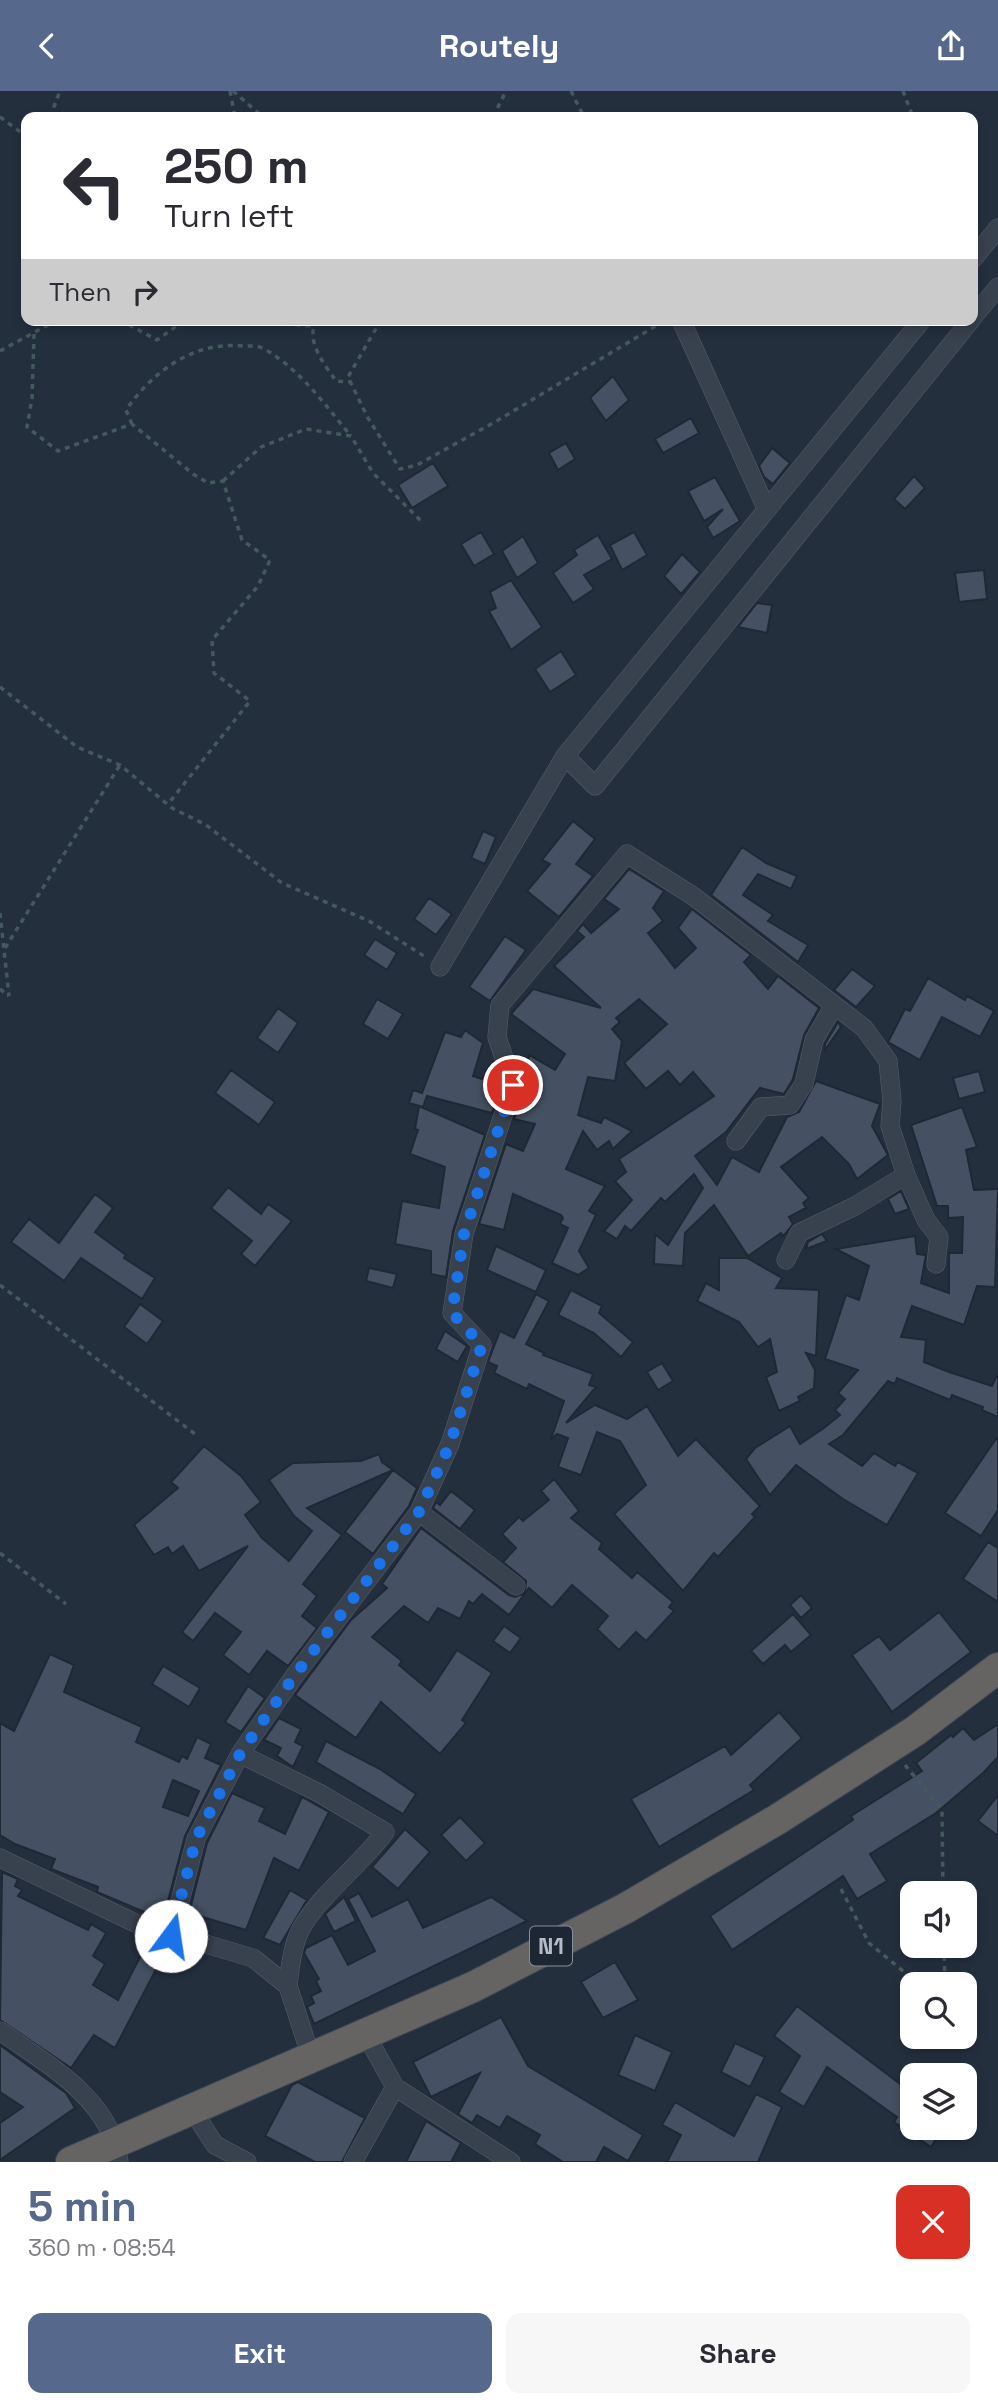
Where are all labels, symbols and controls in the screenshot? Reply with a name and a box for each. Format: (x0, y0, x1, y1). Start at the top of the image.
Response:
text: Routely (439, 26, 559, 66)
icon: back (28, 27, 66, 65)
icon: share (932, 27, 970, 65)
text: 250 m (164, 135, 309, 197)
icon: left (49, 140, 140, 231)
text: Turn left (164, 196, 294, 236)
icon: right (126, 273, 164, 311)
text: Then (49, 275, 112, 309)
pin (483, 1055, 543, 1115)
icon: arrive (494, 1066, 532, 1104)
map controls (900, 1881, 977, 2140)
button: sound (900, 1881, 977, 1958)
position arrow (134, 1899, 208, 1973)
road number: N1 (530, 1927, 572, 1965)
button: search (900, 1972, 977, 2049)
button: layers (900, 2063, 977, 2140)
text: 5 min (28, 2180, 137, 2233)
button: close (896, 2185, 970, 2259)
text: 360 m · 08:54 (28, 2233, 176, 2263)
button: Exit (28, 2313, 492, 2393)
button: Share (506, 2313, 970, 2393)

